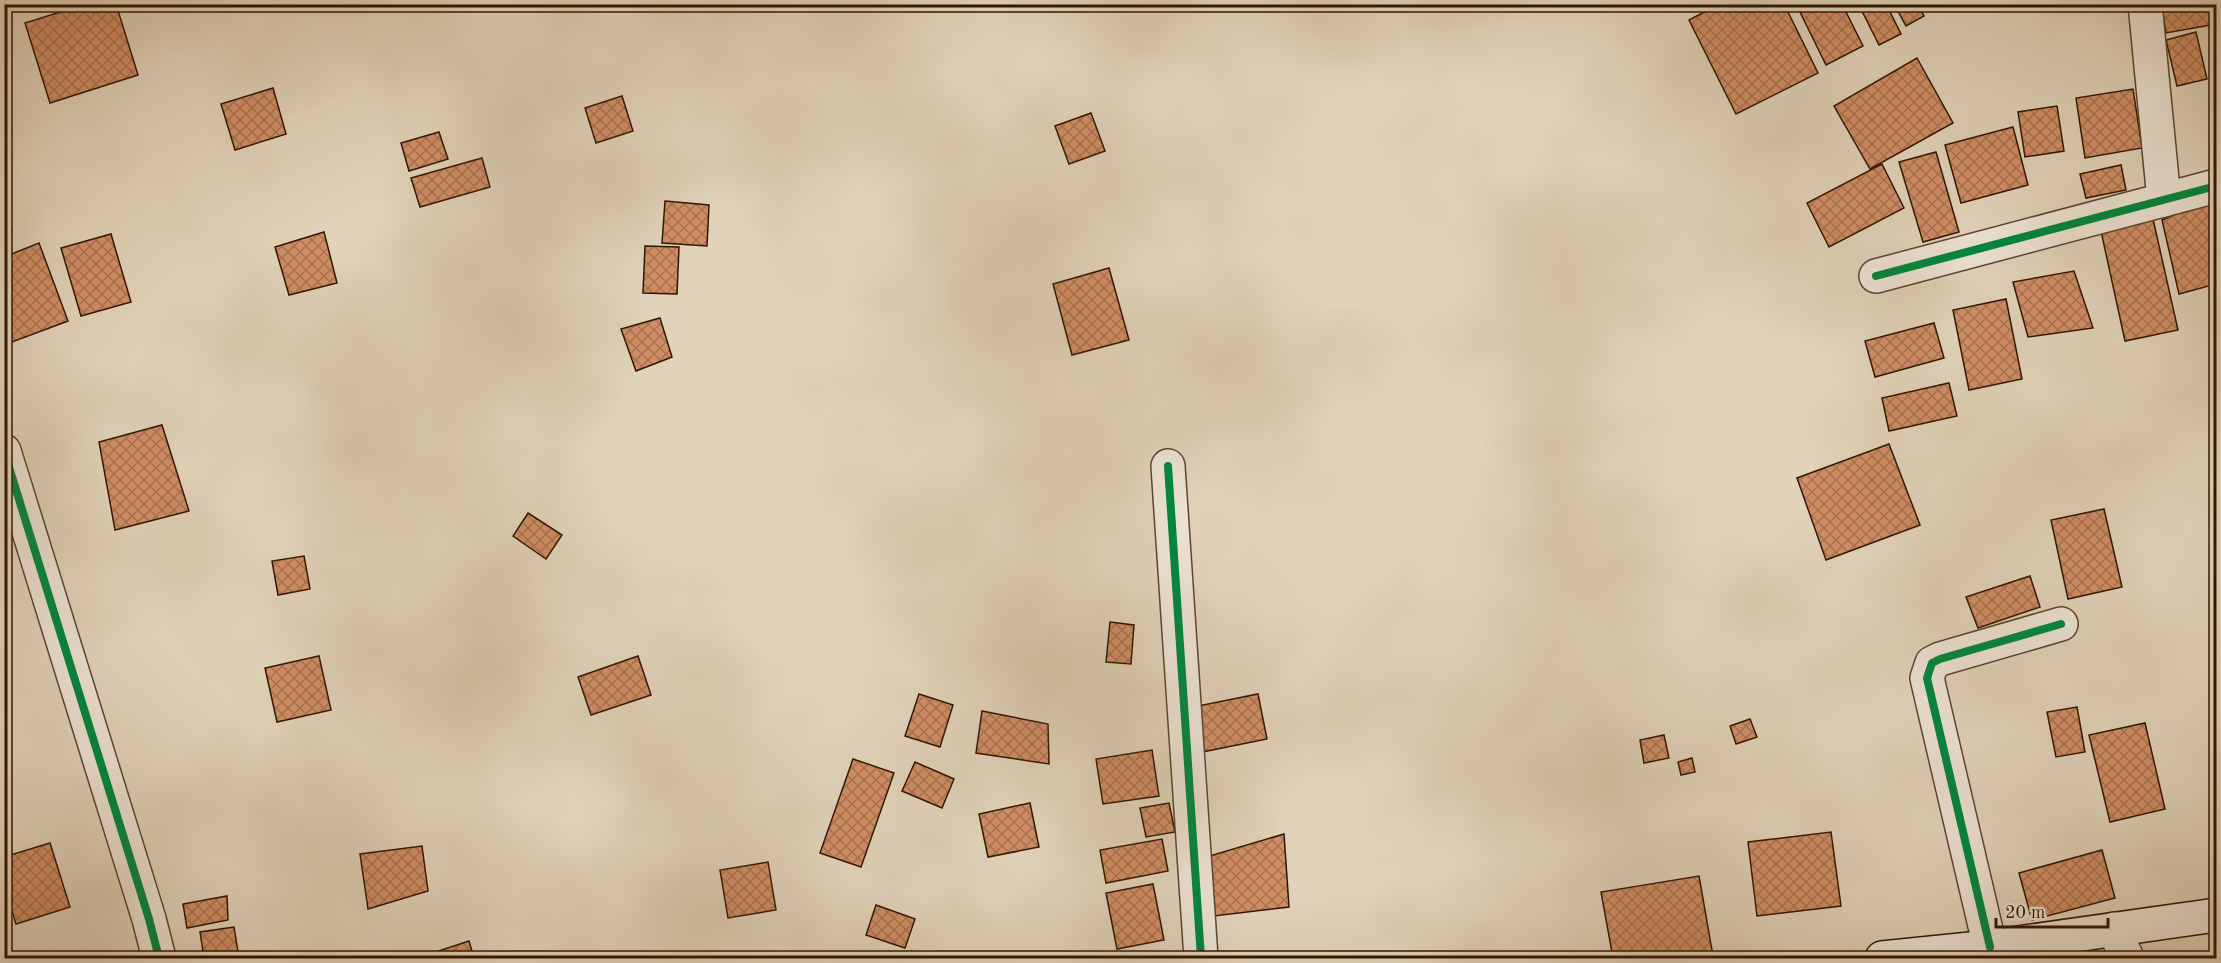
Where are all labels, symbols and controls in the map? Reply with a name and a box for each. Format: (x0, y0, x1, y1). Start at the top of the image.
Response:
scale bar (1996, 891, 2108, 929)
text: 20 m (2005, 904, 2045, 922)

